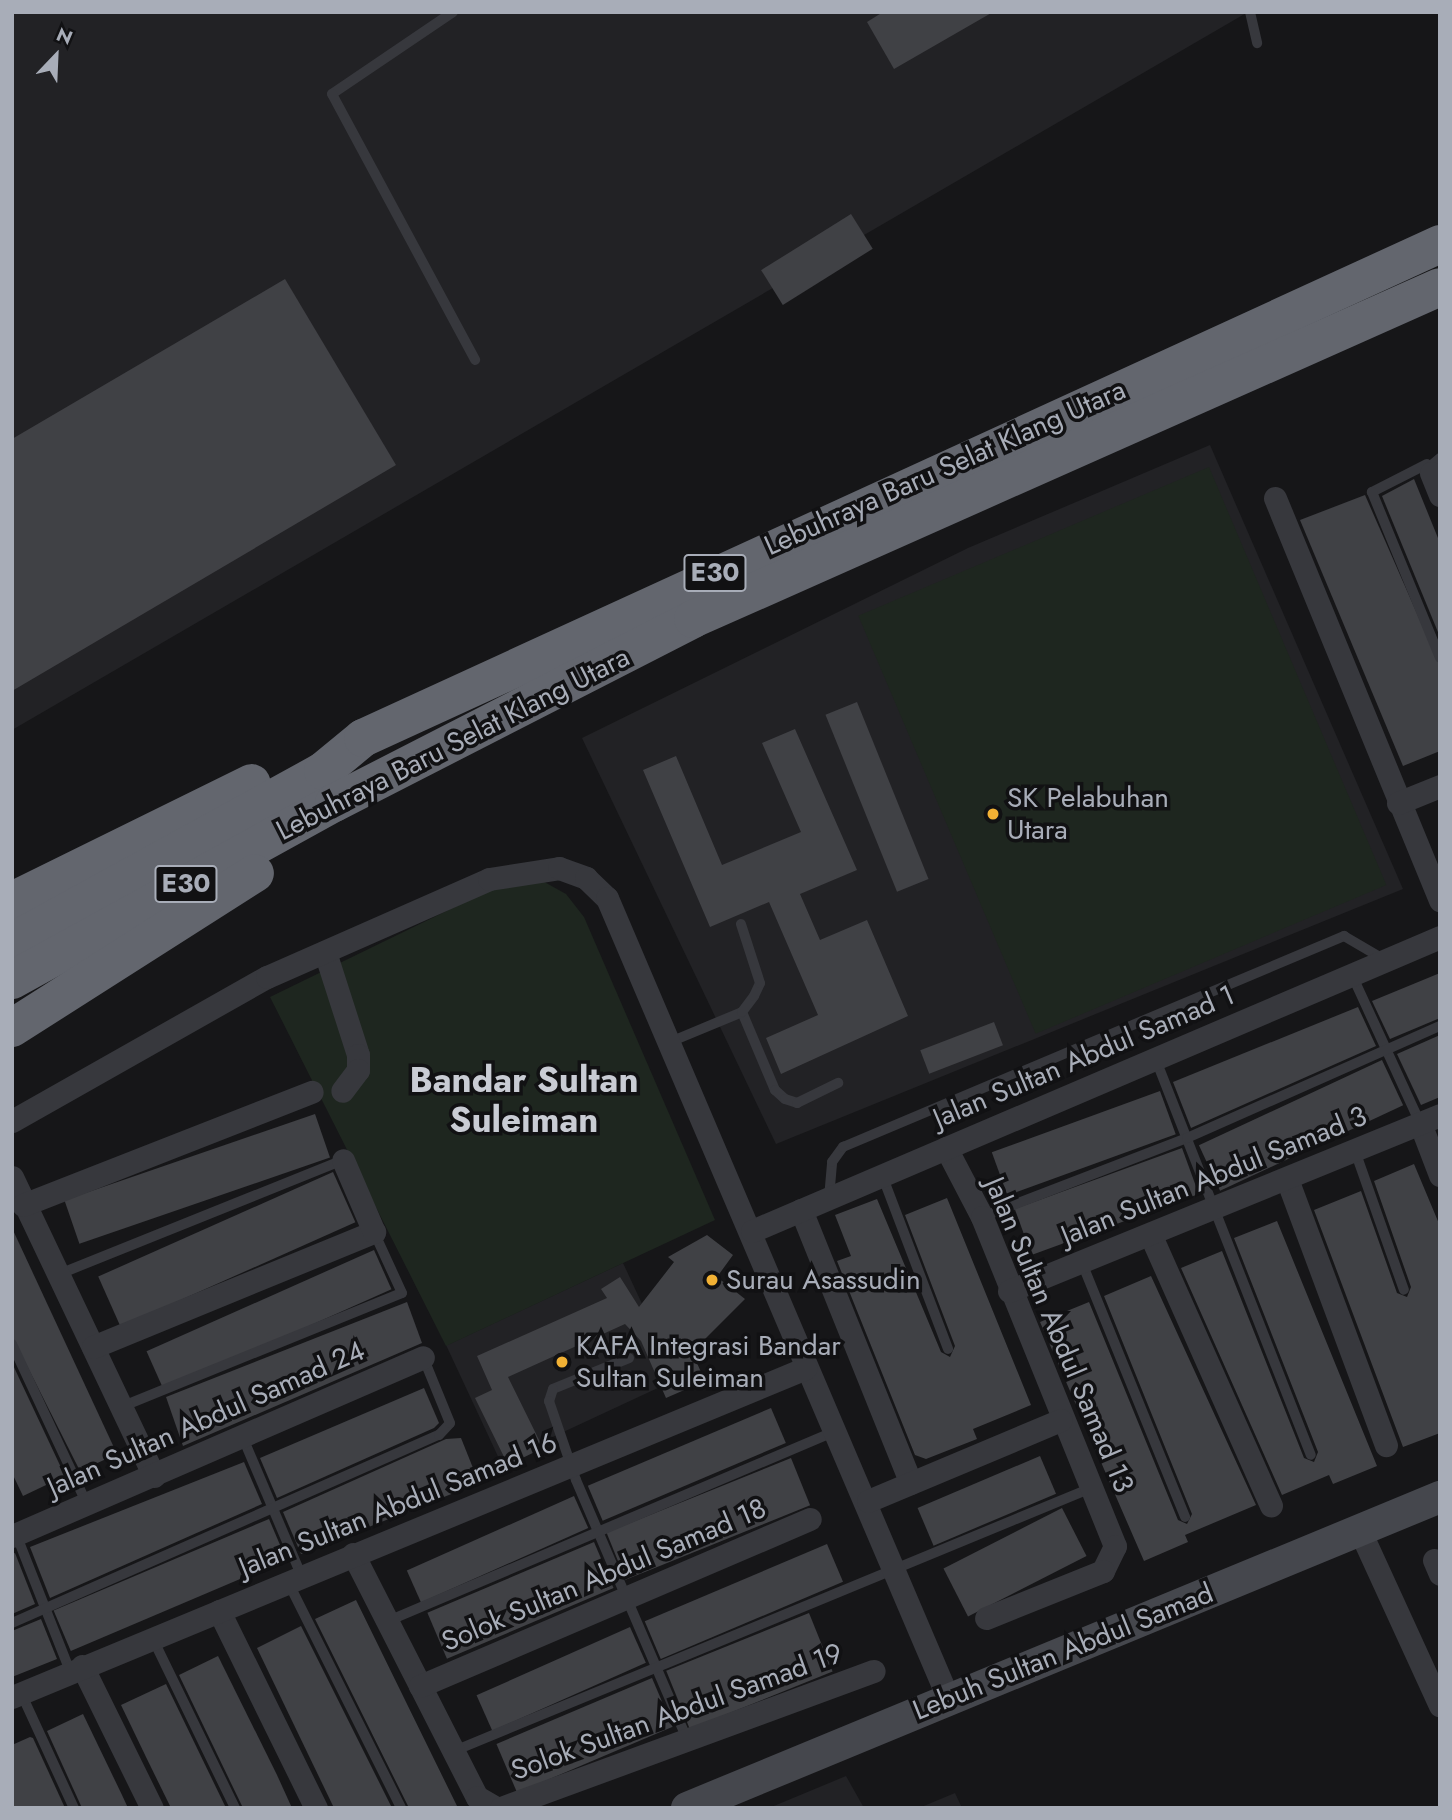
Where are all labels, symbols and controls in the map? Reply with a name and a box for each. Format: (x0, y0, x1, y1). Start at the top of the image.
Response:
north arrow (21, 21, 91, 91)
text: N (52, 21, 77, 52)
street label: Lebuhraya Baru Selat Klang Utara (759, 373, 1131, 563)
road number: E30 (682, 551, 748, 596)
street label: Lebuhraya Baru Selat Klang Utara (271, 640, 635, 848)
place label: SK Pelabuhan Utara (1007, 781, 1169, 847)
marker: SK Pelabuhan Utara (985, 806, 1001, 822)
road number: E30 (153, 862, 219, 906)
street label: Jalan Sultan Abdul Samad 1 (928, 978, 1240, 1136)
district label: Bandar Sultan Suleiman (409, 1059, 639, 1141)
street label: Jalan Sultan Abdul Samad 3 (1056, 1099, 1372, 1253)
street label: Jalan Sultan Abdul Samad 13 (977, 1172, 1141, 1498)
place label: Surau Asassudin (726, 1263, 921, 1297)
marker: Surau Asassudin (704, 1272, 720, 1288)
place label: KAFA Integrasi Bandar Sultan Suleiman (576, 1329, 841, 1395)
street label: Jalan Sultan Abdul Samad 24 (42, 1334, 370, 1504)
marker: KAFA Integrasi Bandar Sultan Suleiman (554, 1354, 570, 1370)
street label: Jalan Sultan Abdul Samad 16 (234, 1426, 562, 1584)
street label: Solok Sultan Abdul Samad 18 (437, 1491, 771, 1659)
street label: Lebuh Sultan Abdul Samad (908, 1576, 1218, 1728)
street label: Solok Sultan Abdul Samad 19 (507, 1636, 847, 1788)

